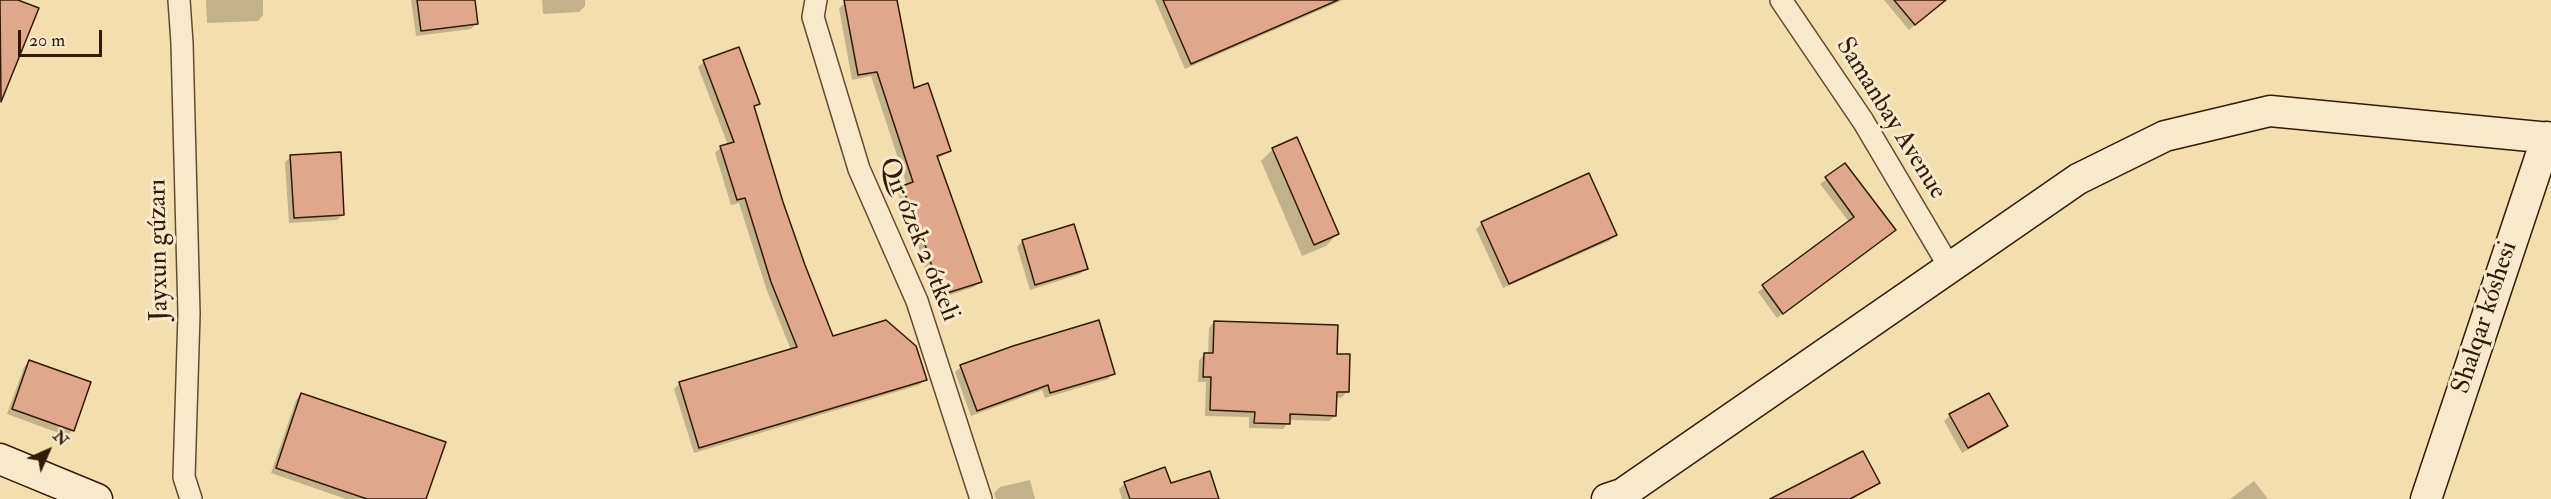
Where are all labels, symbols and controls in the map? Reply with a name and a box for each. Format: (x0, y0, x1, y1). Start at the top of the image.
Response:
scale bar (21, 18, 105, 56)
text: 20 m (29, 29, 65, 52)
street label: Samanbay Avenue (1828, 32, 1952, 206)
street label: Qır ózek 2 ótkeli (871, 153, 965, 327)
street label: Jayxun gúzarı (143, 179, 177, 321)
street label: Shalqar kóshesi (2447, 238, 2525, 398)
north arrow (18, 421, 78, 481)
text: N (49, 426, 73, 450)

